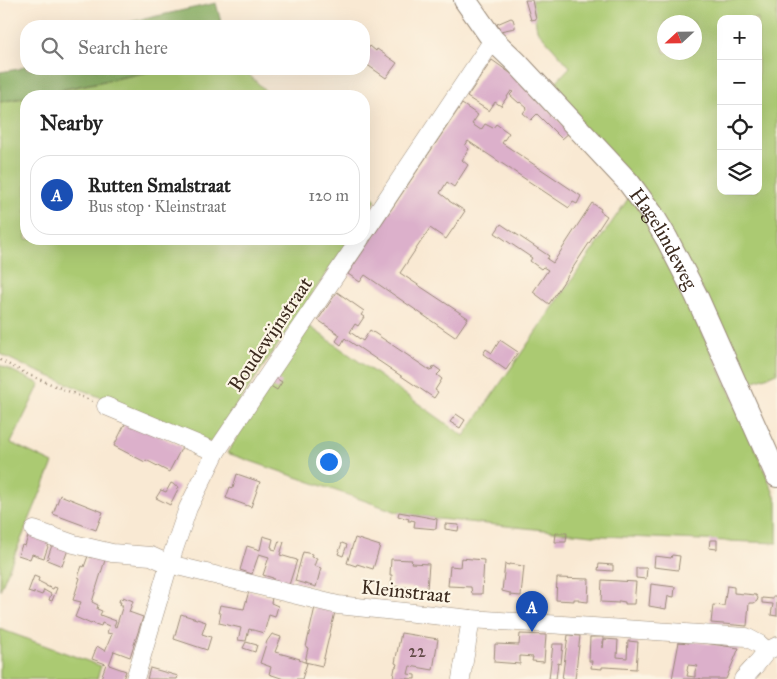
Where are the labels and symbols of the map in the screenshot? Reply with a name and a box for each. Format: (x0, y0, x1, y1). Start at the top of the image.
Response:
north arrow (657, 15, 702, 60)
street label: Hagelindeweg (625, 183, 703, 295)
street label: Boudewijnstraat (223, 272, 317, 396)
your location (316, 449, 342, 475)
street label: Kleinstraat (360, 574, 452, 608)
pin: A (516, 591, 548, 632)
house number: 22 (408, 640, 426, 662)

